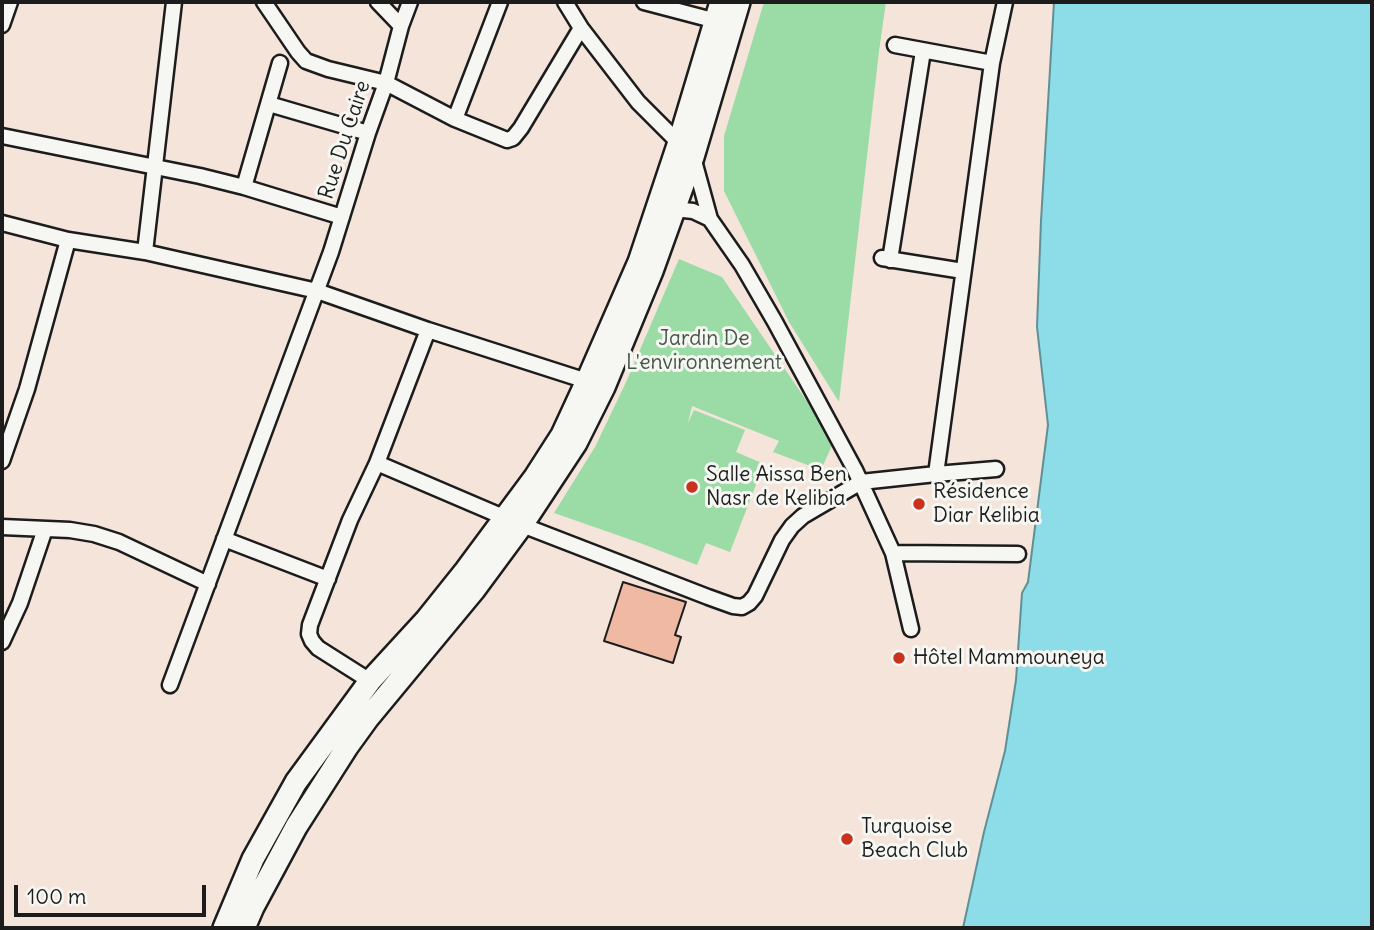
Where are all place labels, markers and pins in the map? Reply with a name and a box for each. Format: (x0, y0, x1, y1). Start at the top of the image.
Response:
place label: Salle Aissa Ben Nasr de Kelibia (706, 462, 847, 512)
marker: Salle Aissa Ben Nasr de Kelibia (684, 479, 700, 495)
place label: Résidence Diar Kelibia (933, 479, 1040, 529)
marker: Résidence Diar Kelibia (911, 496, 927, 512)
place label: Hôtel Mammouneya (913, 645, 1105, 671)
marker: Hôtel Mammouneya (891, 650, 907, 666)
place label: Turquoise Beach Club (861, 814, 968, 864)
marker: Turquoise Beach Club (839, 831, 855, 847)

